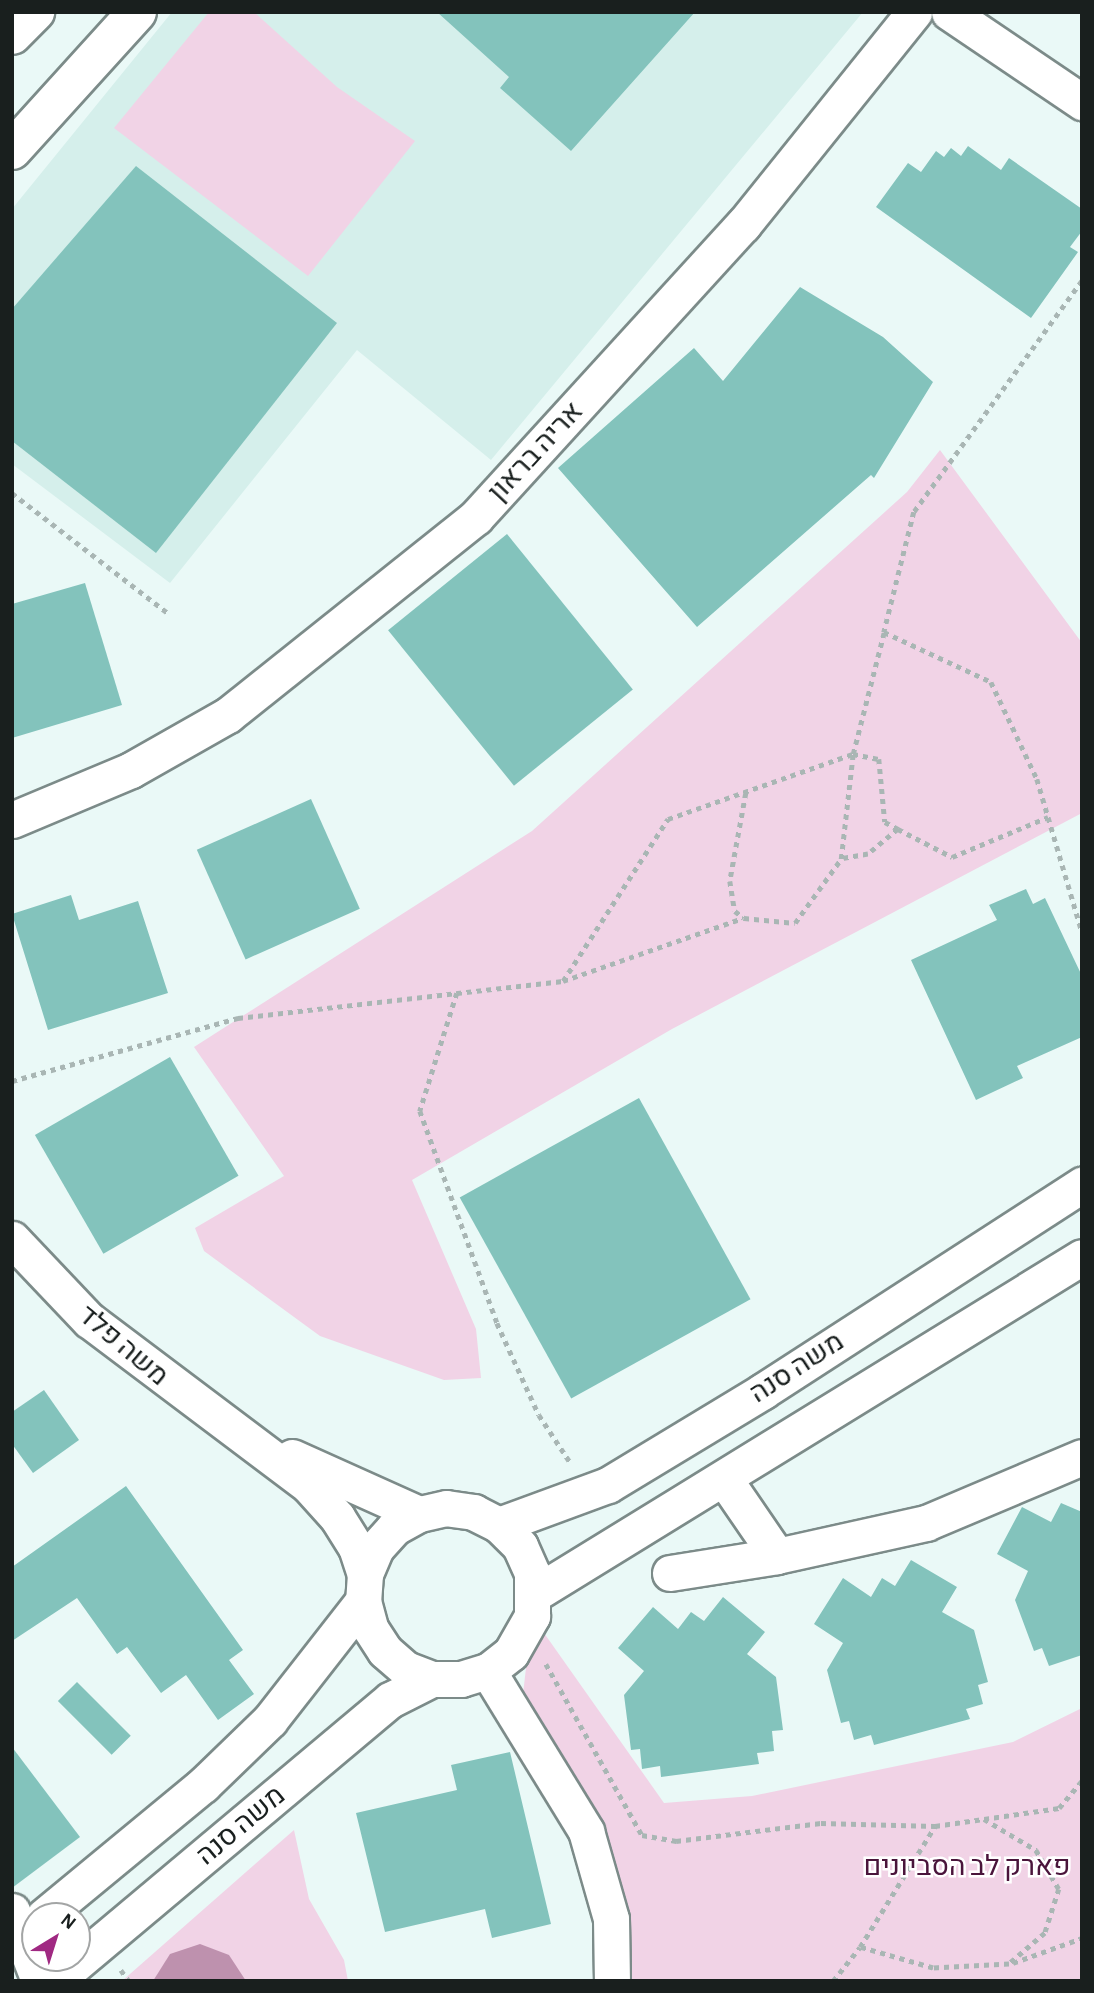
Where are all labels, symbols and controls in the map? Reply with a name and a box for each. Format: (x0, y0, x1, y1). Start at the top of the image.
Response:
street label: אריה בראון (481, 395, 591, 509)
street label: משה פלד (71, 1299, 175, 1393)
street label: משה סנה (744, 1325, 850, 1411)
street label: משה סנה (190, 1779, 292, 1873)
park label: פארק לב הסביונים (863, 1850, 1071, 1884)
north arrow (21, 1902, 91, 1972)
text: N (57, 1910, 79, 1933)

